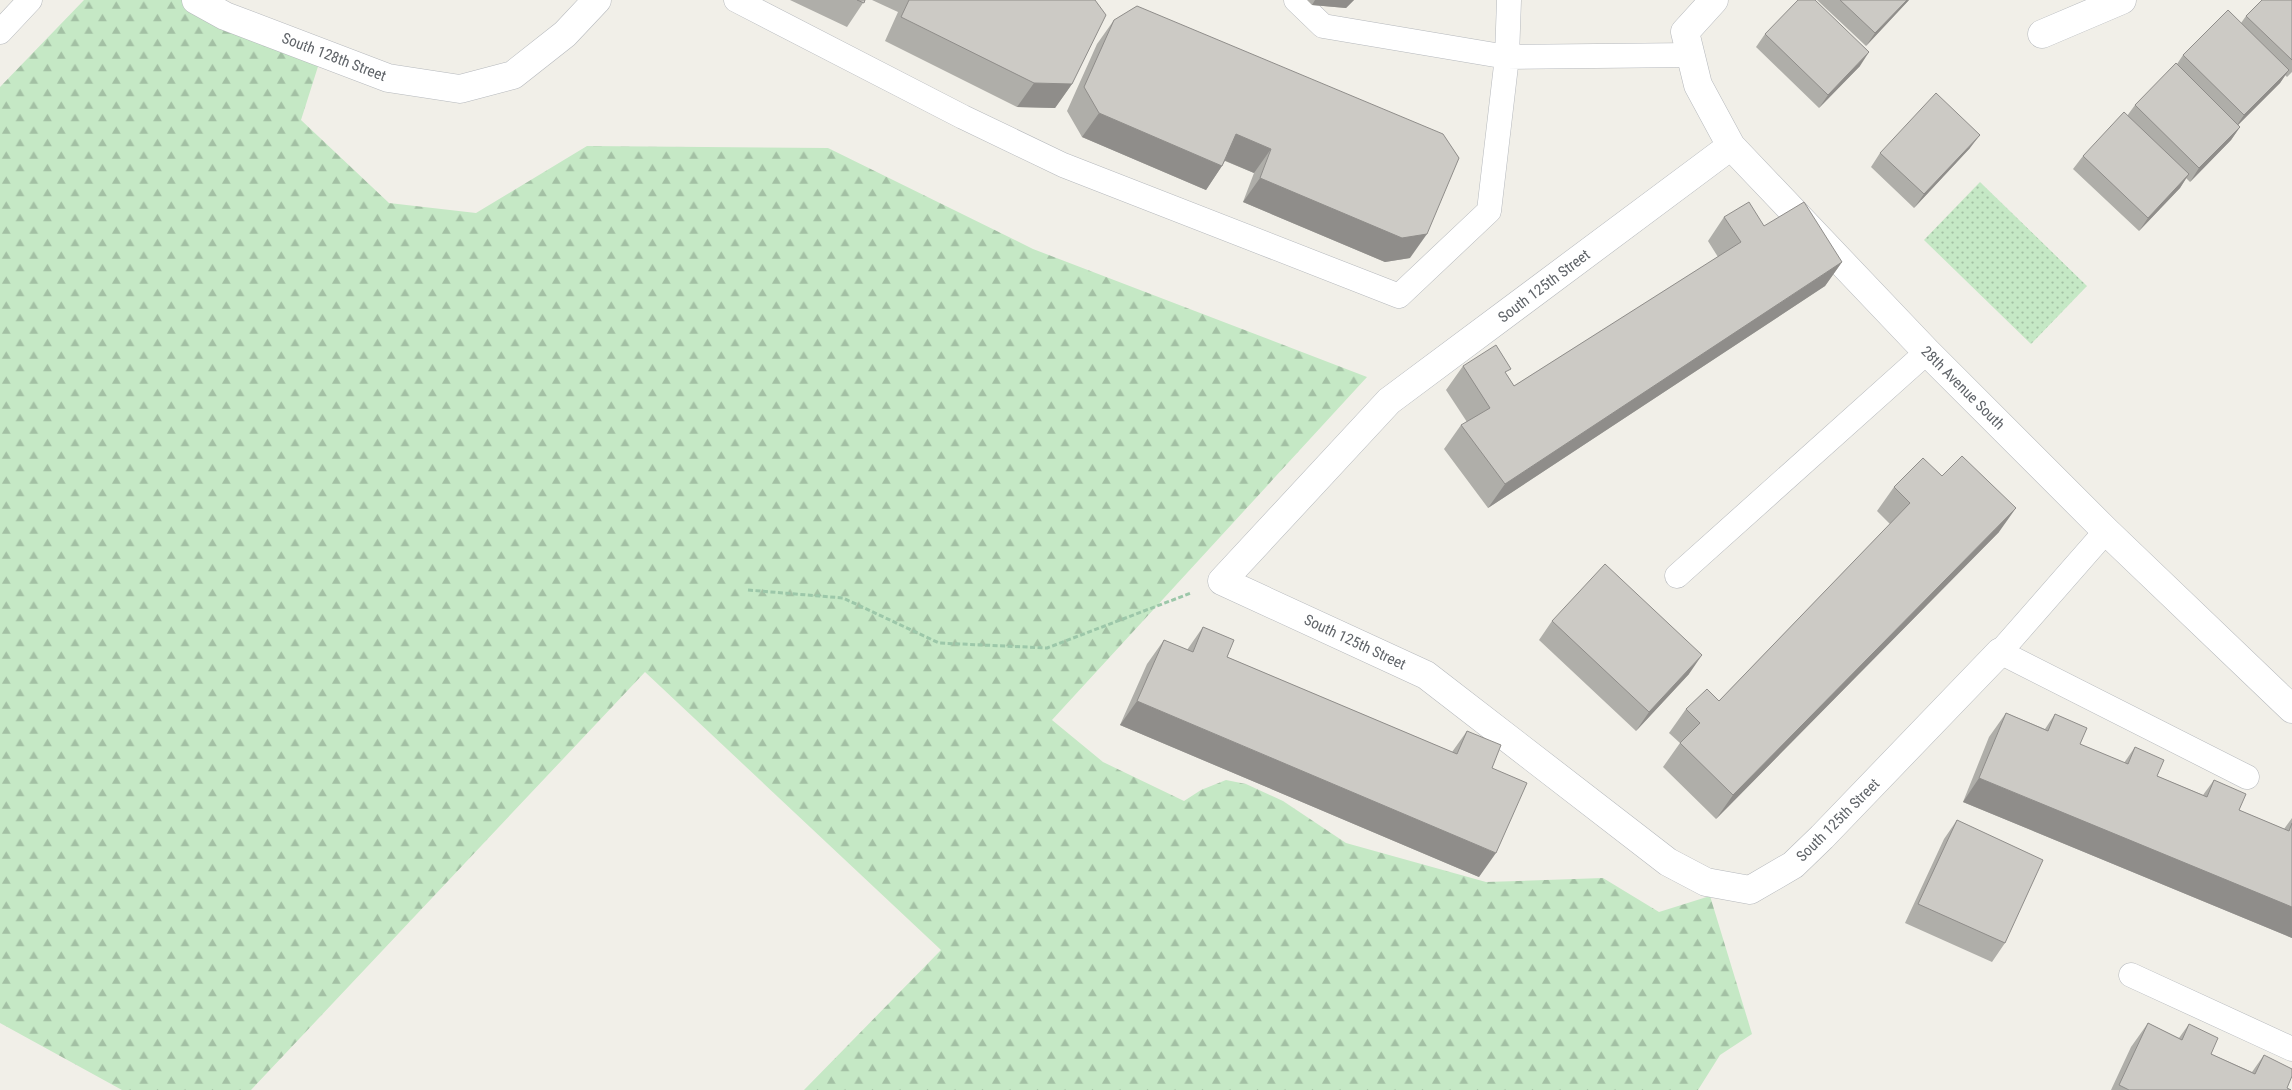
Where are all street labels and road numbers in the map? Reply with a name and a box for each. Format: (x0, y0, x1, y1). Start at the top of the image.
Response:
street label: South 128th Street (279, 29, 389, 85)
street label: South 125th Street (1495, 246, 1593, 326)
street label: 28th Avenue South (1917, 342, 2009, 434)
street label: South 125th Street (1301, 611, 1409, 673)
street label: South 125th Street (1793, 775, 1883, 865)

